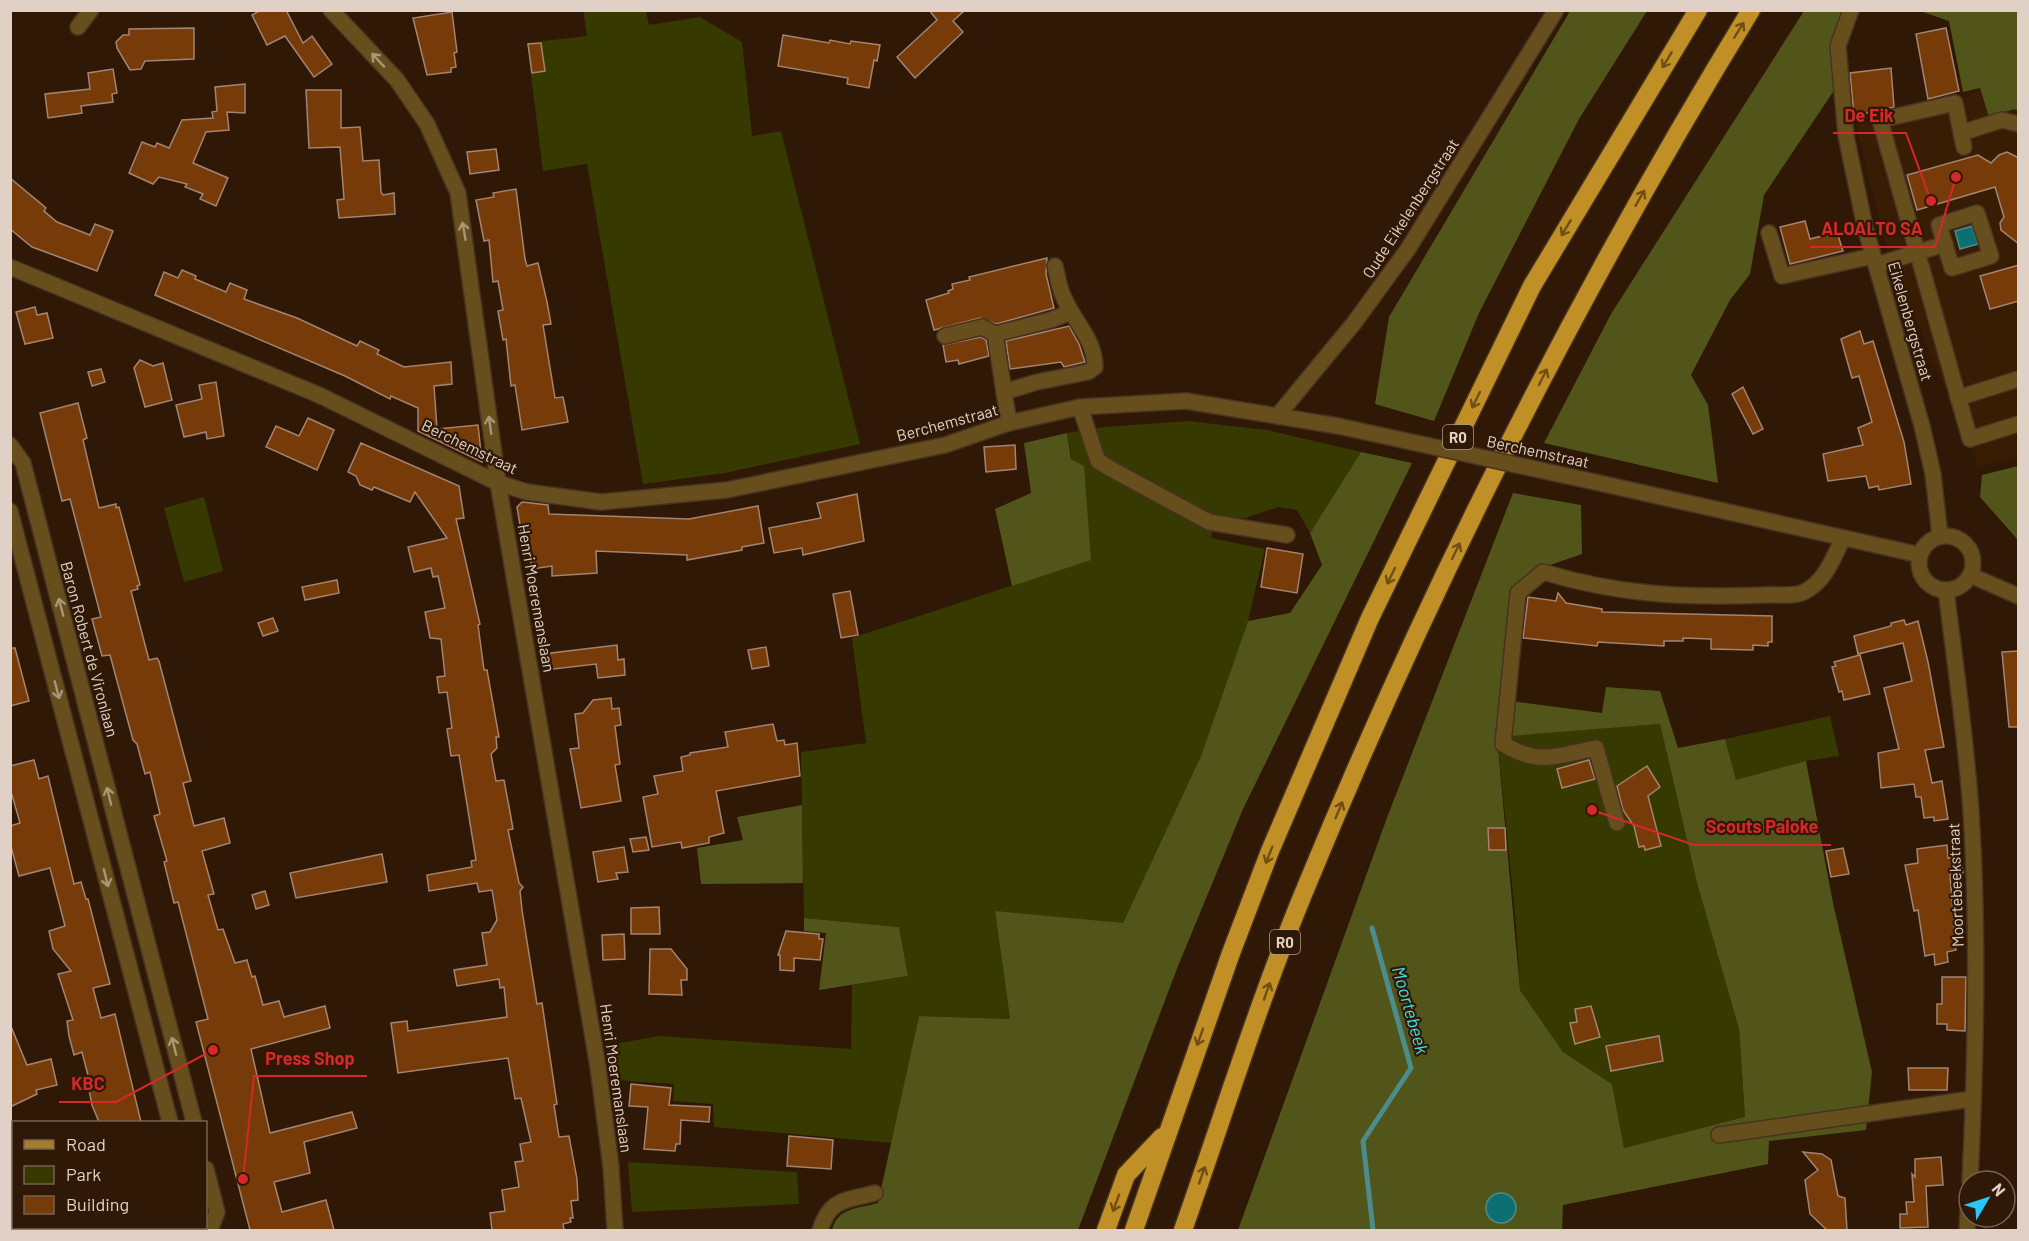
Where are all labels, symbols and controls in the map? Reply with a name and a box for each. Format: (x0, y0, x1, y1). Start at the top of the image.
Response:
one-way arrow (1734, 22, 1746, 39)
one-way arrow (1661, 52, 1674, 69)
one-way arrow (371, 53, 385, 68)
callout: De Eik (1833, 97, 1906, 133)
text: De Eik (1844, 104, 1894, 126)
street label: Oude Eikelenbergstraat (1358, 135, 1462, 281)
one-way arrow (1634, 190, 1646, 207)
callout: ALOALTO SA (1810, 211, 1935, 247)
text: ALOALTO SA (1821, 217, 1923, 239)
one-way arrow (1560, 219, 1572, 236)
one-way arrow (459, 222, 470, 242)
street label: Eikelenbergstraat (1885, 259, 1937, 383)
one-way arrow (1538, 368, 1549, 386)
one-way arrow (1470, 391, 1481, 409)
street label: Berchemstraat (894, 399, 1000, 445)
street label: Berchemstraat (419, 415, 521, 477)
one-way arrow (485, 415, 496, 435)
road number: R0 (1443, 425, 1473, 449)
street label: Berchemstraat (1485, 431, 1591, 471)
street label: Henri Moeremanslaan (515, 522, 559, 674)
one-way arrow (1451, 543, 1463, 561)
street label: Baron Robert de Vironlaan (57, 559, 123, 739)
one-way arrow (1384, 566, 1396, 584)
one-way arrow (54, 598, 66, 617)
one-way arrow (52, 680, 63, 699)
one-way arrow (103, 787, 115, 806)
one-way arrow (1334, 802, 1345, 820)
callout: Scouts Paloke (1694, 809, 1831, 845)
text: Scouts Paloke (1706, 815, 1819, 837)
street label: Moortebeekstraat (1943, 823, 1967, 947)
one-way arrow (1263, 845, 1274, 863)
one-way arrow (101, 868, 113, 887)
road number: R0 (1270, 930, 1300, 954)
water label: Moortebeek (1388, 964, 1434, 1057)
one-way arrow (1263, 983, 1274, 1001)
street label: Henri Moeremanslaan (597, 1002, 637, 1154)
one-way arrow (1194, 1027, 1205, 1046)
one-way arrow (167, 1036, 179, 1055)
callout: Press Shop (254, 1040, 367, 1076)
text: Press Shop (265, 1047, 355, 1069)
callout: KBC (59, 1066, 116, 1102)
text: KBC (71, 1072, 105, 1094)
legend (12, 1121, 207, 1229)
text: Road (66, 1133, 106, 1155)
text: Park (66, 1163, 101, 1185)
one-way arrow (1198, 1166, 1209, 1185)
north arrow (1957, 1169, 2017, 1229)
text: N (1988, 1179, 2010, 1199)
text: Building (66, 1193, 129, 1215)
one-way arrow (1110, 1193, 1121, 1212)

